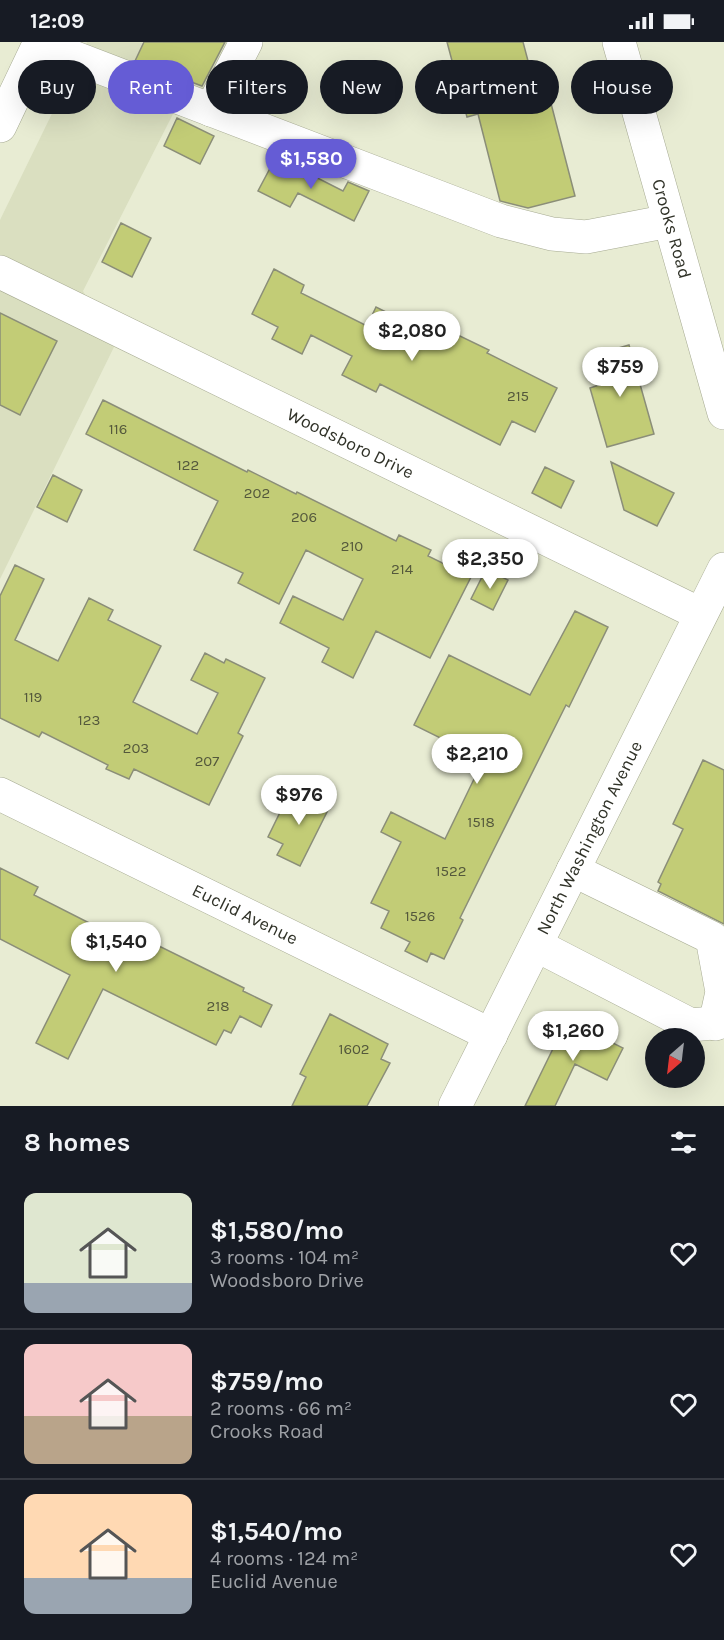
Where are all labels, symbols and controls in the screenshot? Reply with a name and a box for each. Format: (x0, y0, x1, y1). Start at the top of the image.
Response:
text: 12:09 (30, 8, 84, 34)
chip: Buy (18, 60, 96, 114)
chip: Rent (108, 60, 194, 114)
chip: Filters (206, 60, 308, 114)
chip: New (320, 60, 403, 114)
chip: Apartment (415, 60, 559, 114)
chip: House (571, 60, 673, 114)
pin: $1,580 (262, 139, 360, 190)
text: $1,580 (279, 147, 343, 170)
street label: Crooks Road (647, 176, 696, 281)
pin: $2,080 (363, 311, 461, 362)
text: $2,080 (377, 319, 447, 342)
pin: $759 (584, 347, 656, 398)
text: $759 (596, 355, 644, 378)
house number: 215 (507, 387, 529, 405)
street label: Woodsboro Drive (283, 403, 418, 484)
house number: 116 (109, 420, 127, 438)
house number: 122 (177, 456, 199, 474)
house number: 202 (244, 484, 270, 502)
house number: 206 (291, 508, 317, 526)
house number: 210 (341, 537, 363, 555)
pin: $2,350 (441, 539, 539, 590)
text: $2,350 (456, 547, 524, 570)
house number: 214 (391, 560, 414, 578)
house number: 119 (24, 688, 42, 706)
house number: 123 (78, 711, 100, 729)
pin: $2,210 (428, 734, 526, 785)
street label: North Washington Avenue (532, 737, 647, 938)
house number: 203 (123, 739, 149, 757)
text: $2,210 (446, 742, 508, 765)
house number: 207 (195, 752, 219, 770)
pin: $976 (263, 775, 335, 826)
text: $976 (275, 783, 323, 806)
house number: 1518 (467, 813, 495, 831)
house number: 1522 (436, 862, 466, 880)
street label: Euclid Avenue (189, 879, 302, 949)
house number: 1526 (405, 907, 435, 925)
pin: $1,540 (67, 922, 165, 973)
text: $1,540 (85, 930, 147, 953)
house number: 218 (207, 997, 229, 1015)
pin: $1,260 (524, 1011, 622, 1062)
text: $1,260 (542, 1019, 604, 1042)
north arrow (645, 1028, 705, 1088)
map controls (645, 1028, 705, 1088)
house number: 1602 (338, 1040, 370, 1058)
icon: filters (667, 1126, 700, 1159)
text: 8 homes (24, 1127, 130, 1158)
text: $1,580/mo (210, 1215, 344, 1246)
icon: home (72, 1217, 144, 1289)
icon: heart (667, 1237, 700, 1270)
text: 3 rooms · 104 m² (210, 1246, 359, 1269)
text: Woodsboro Drive (210, 1269, 364, 1292)
text: $759/mo (210, 1366, 324, 1397)
icon: home (72, 1368, 144, 1440)
icon: heart (667, 1388, 700, 1421)
text: 2 rooms · 66 m² (210, 1397, 352, 1420)
text: Crooks Road (210, 1420, 324, 1443)
text: $1,540/mo (210, 1516, 342, 1547)
icon: home (72, 1518, 144, 1590)
icon: heart (667, 1538, 700, 1571)
text: 4 rooms · 124 m² (210, 1547, 358, 1570)
text: Euclid Avenue (210, 1570, 338, 1593)

